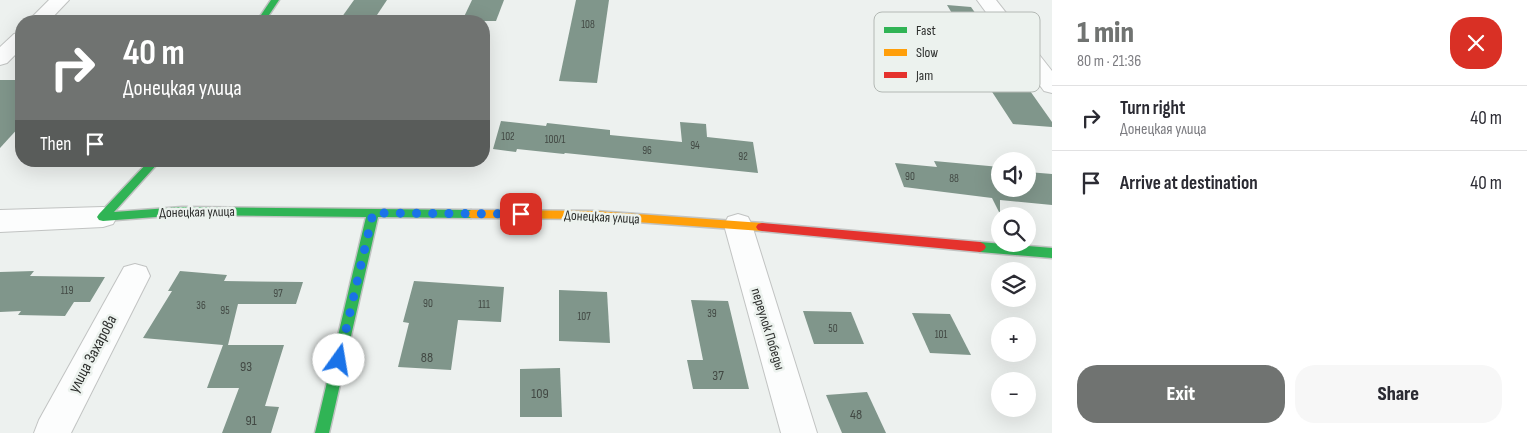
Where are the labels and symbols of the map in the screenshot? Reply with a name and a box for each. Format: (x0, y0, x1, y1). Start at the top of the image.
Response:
legend (874, 12, 1040, 92)
house number: 108 (581, 18, 595, 31)
text: Fast (916, 22, 936, 39)
text: Slow (916, 44, 938, 61)
text: Jam (915, 67, 933, 84)
house number: 102 (501, 130, 515, 143)
house number: 100/1 (545, 133, 566, 146)
house number: 94 (690, 139, 700, 152)
house number: 96 (642, 144, 652, 157)
house number: 92 (738, 150, 748, 163)
house number: 90 (905, 170, 915, 183)
house number: 88 (949, 172, 959, 185)
pin (500, 193, 542, 235)
street label: Донецкая улица (159, 203, 235, 221)
street label: Донецкая улица (564, 207, 640, 227)
house number: 119 (61, 284, 73, 297)
street label: переулок Победы (747, 286, 789, 372)
house number: 97 (273, 287, 283, 300)
house number: 90 (423, 297, 433, 310)
house number: 111 (478, 298, 490, 311)
house number: 36 (196, 299, 206, 312)
house number: 95 (220, 304, 230, 317)
house number: 39 (707, 307, 717, 320)
house number: 107 (577, 310, 591, 323)
street label: улица Захарова (65, 312, 121, 396)
house number: 50 (828, 322, 838, 335)
house number: 101 (935, 328, 947, 341)
position arrow (312, 333, 364, 385)
house number: 88 (421, 349, 433, 366)
house number: 93 (240, 358, 252, 375)
house number: 37 (712, 367, 724, 384)
house number: 109 (531, 385, 549, 402)
house number: 48 (850, 406, 862, 423)
house number: 91 (245, 412, 257, 429)

